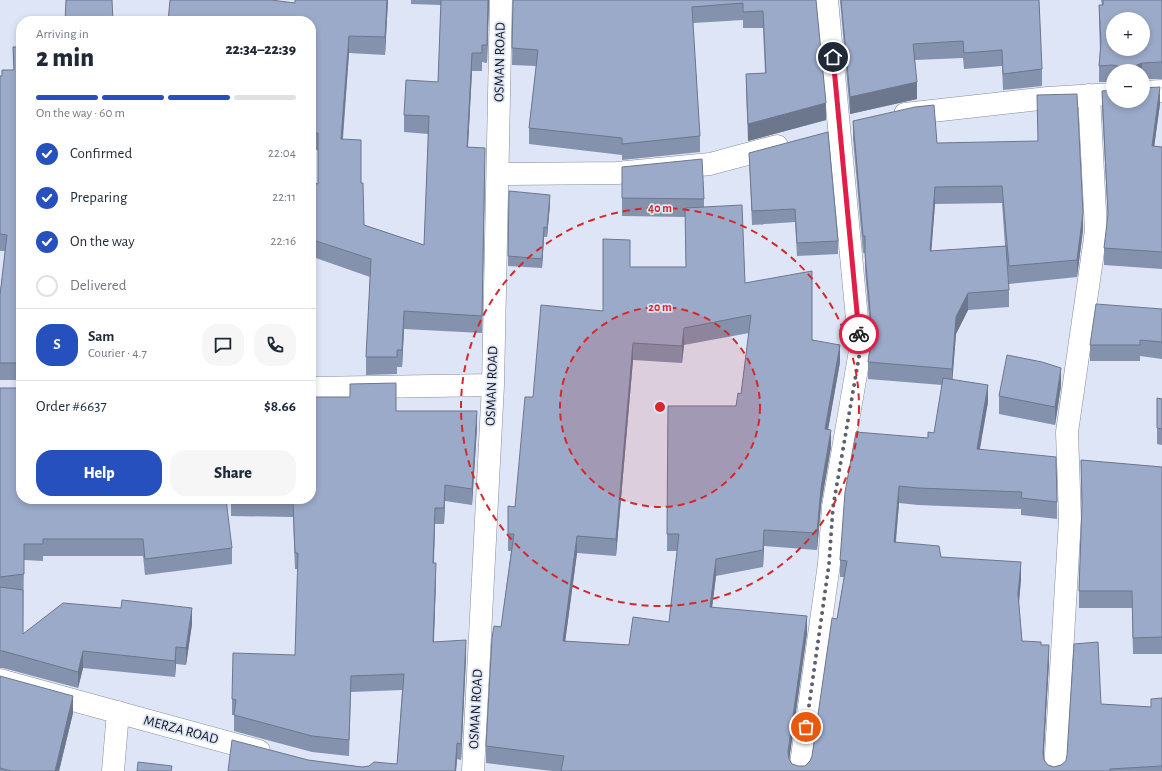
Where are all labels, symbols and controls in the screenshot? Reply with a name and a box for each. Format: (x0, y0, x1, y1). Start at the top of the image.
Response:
map controls (1106, 12, 1150, 108)
button: + (1106, 12, 1150, 56)
street label: OSMAN ROAD (492, 22, 508, 102)
text: Arriving in (36, 28, 89, 41)
pin (816, 40, 850, 74)
text: 22:34–22:39 (225, 42, 296, 57)
text: 2 min (36, 45, 94, 71)
icon: home (822, 46, 844, 68)
button: − (1106, 64, 1150, 108)
text: On the way · 60 m (36, 107, 125, 120)
icon: check (36, 143, 58, 165)
text: Confirmed (70, 146, 132, 161)
text: 22:04 (268, 147, 296, 160)
icon: check (36, 187, 58, 209)
text: Preparing (70, 190, 127, 205)
text: 22:11 (272, 191, 296, 204)
text: 40 m (648, 202, 672, 214)
icon: check (36, 231, 58, 253)
text: On the way (70, 234, 135, 249)
text: 22:16 (271, 235, 296, 248)
text: Delivered (70, 278, 127, 293)
text: 20 m (648, 301, 672, 313)
courier (839, 314, 879, 354)
icon: bike (848, 323, 870, 345)
button: chat (202, 324, 244, 366)
button: phone (254, 324, 296, 366)
text: Sam (88, 329, 114, 344)
text: S (53, 337, 61, 352)
street label: OSMAN ROAD (484, 346, 500, 426)
text: Courier · 4.7 (88, 347, 147, 360)
text: Order #6637 (36, 399, 107, 414)
text: $8.66 (264, 399, 296, 414)
centre of rings (653, 400, 667, 414)
button: Help (36, 450, 162, 496)
button: Share (170, 450, 296, 496)
street label: OSMAN ROAD (467, 669, 485, 749)
pin (789, 710, 823, 744)
street label: MERZA ROAD (142, 713, 220, 747)
icon: bag (795, 716, 817, 738)

